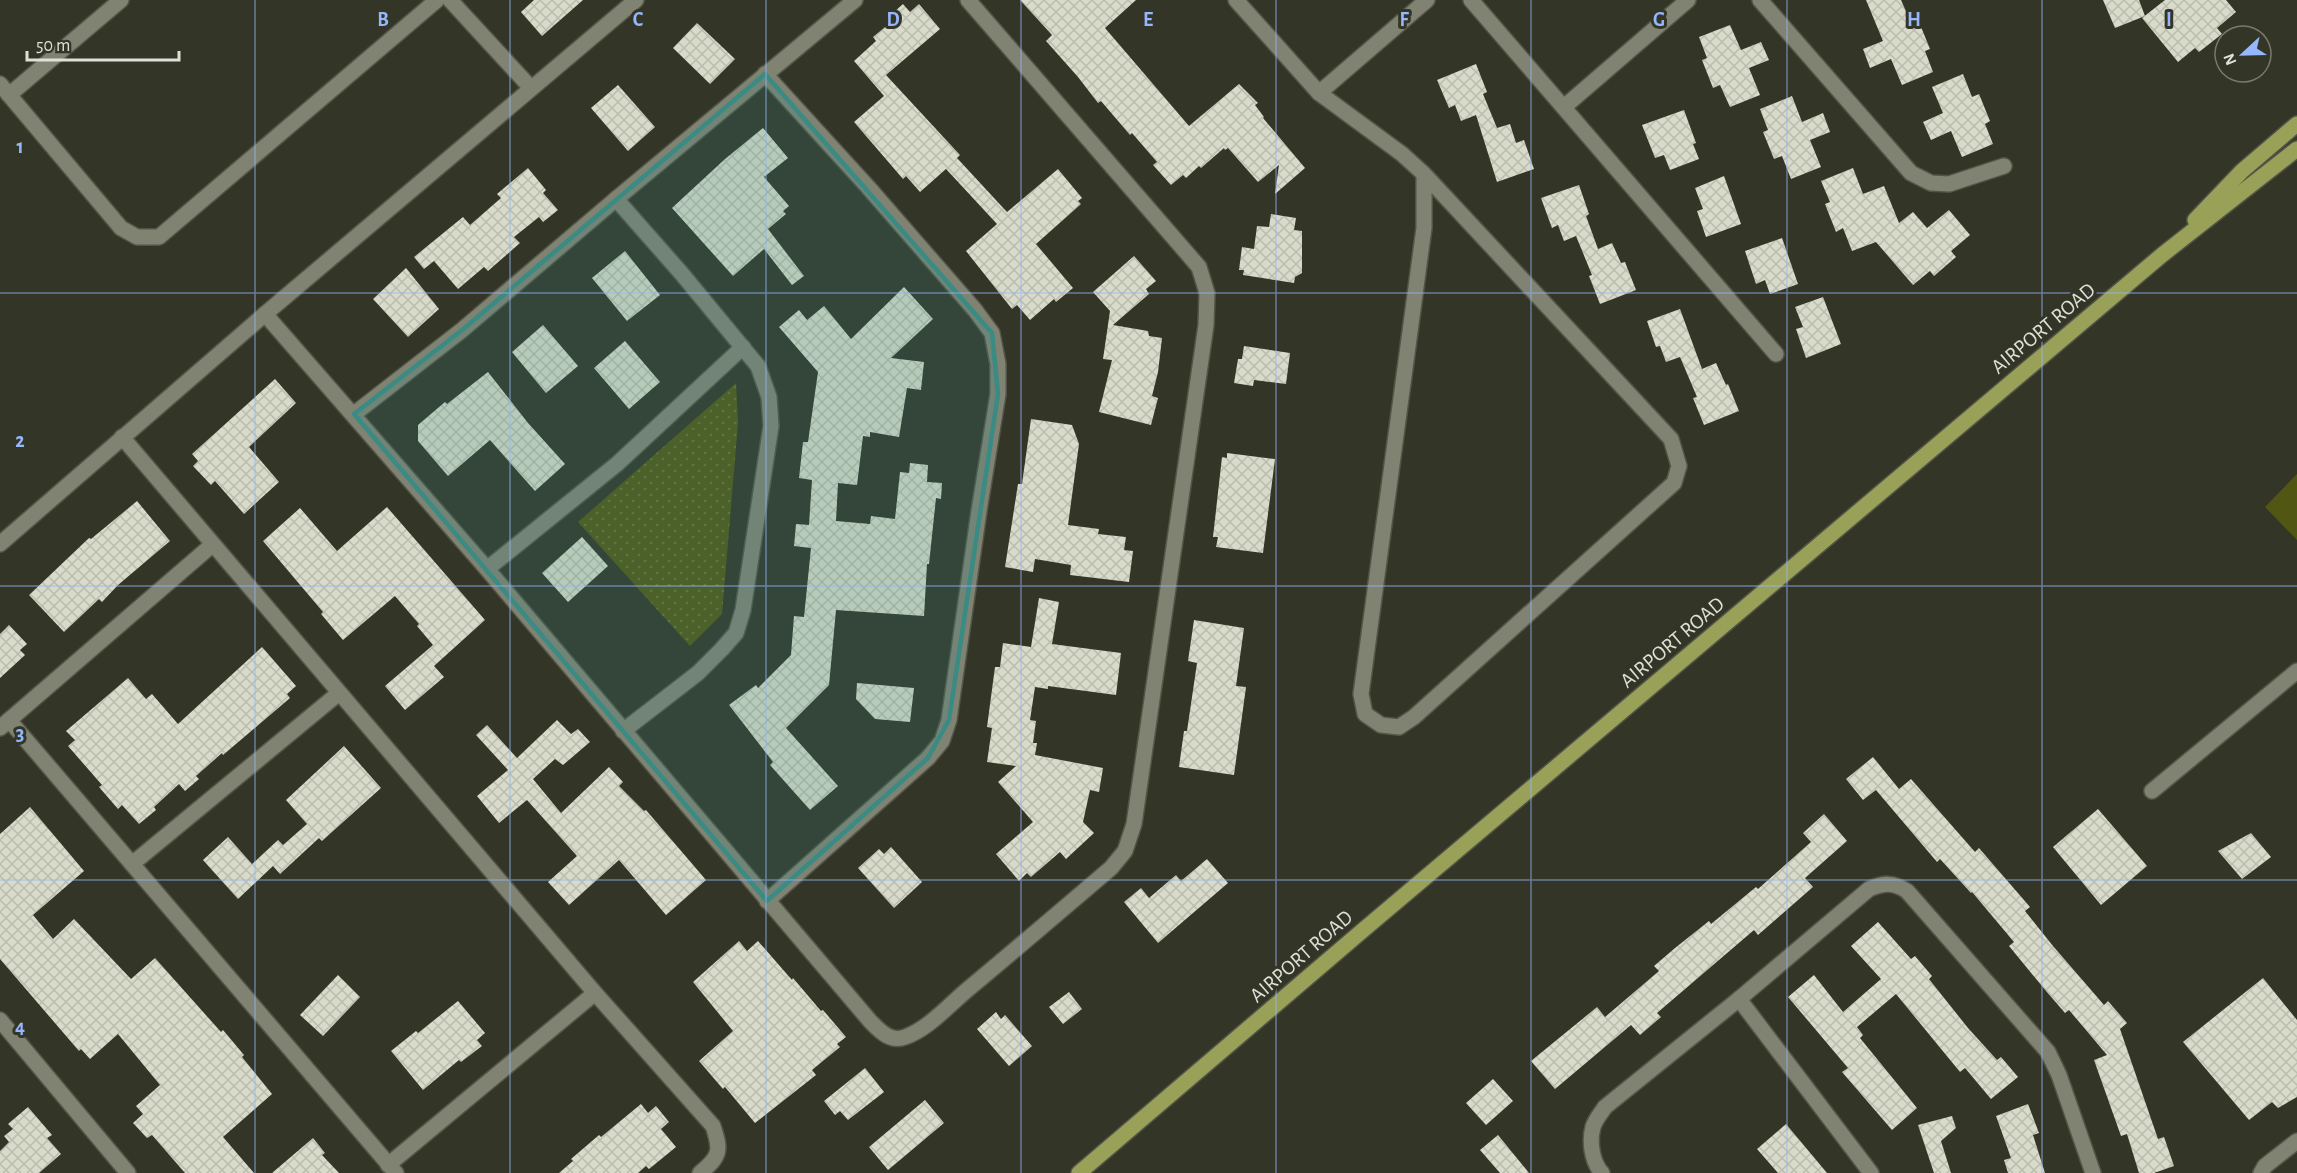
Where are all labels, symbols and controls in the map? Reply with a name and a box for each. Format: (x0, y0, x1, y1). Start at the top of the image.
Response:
text: B (377, 10, 389, 30)
text: C (633, 10, 644, 30)
text: D (886, 10, 900, 30)
text: E (1143, 10, 1153, 30)
text: F (1399, 10, 1409, 30)
text: G (1653, 10, 1665, 30)
text: H (1907, 10, 1921, 30)
text: I (2166, 10, 2172, 30)
scale bar (27, 24, 178, 62)
north arrow (2213, 24, 2273, 84)
text: 50 m (36, 37, 70, 55)
text: N (2221, 51, 2240, 67)
text: 1 (16, 137, 24, 157)
street label: AIRPORT ROAD (1987, 279, 2099, 378)
text: 2 (15, 431, 25, 451)
street label: AIRPORT ROAD (1616, 593, 1728, 692)
text: 3 (16, 724, 24, 744)
street label: AIRPORT ROAD (1246, 906, 1357, 1006)
text: 4 (15, 1017, 25, 1037)

